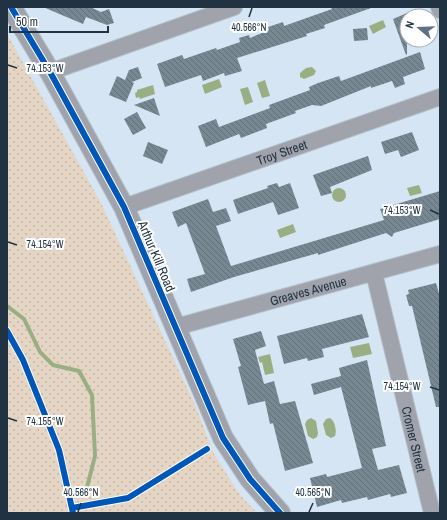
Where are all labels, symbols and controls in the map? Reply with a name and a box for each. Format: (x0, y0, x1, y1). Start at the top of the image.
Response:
scale bar (10, 8, 108, 34)
north arrow (399, 8, 439, 48)
text: 50 m (16, 14, 38, 30)
text: N (402, 19, 417, 30)
text: 40.566°N (232, 21, 267, 34)
text: 74.153°W (27, 62, 64, 75)
street label: Troy Street (254, 136, 309, 169)
text: 74.153°W (384, 204, 421, 217)
street label: Arthur Kill Road (134, 217, 179, 294)
text: 74.154°W (27, 238, 64, 251)
street label: Greaves Avenue (268, 272, 348, 310)
text: 74.154°W (384, 380, 421, 393)
street label: Cromer Street (398, 405, 430, 474)
text: 74.155°W (27, 415, 64, 428)
text: 40.566°N (64, 486, 99, 499)
text: 40.565°N (296, 486, 331, 499)

